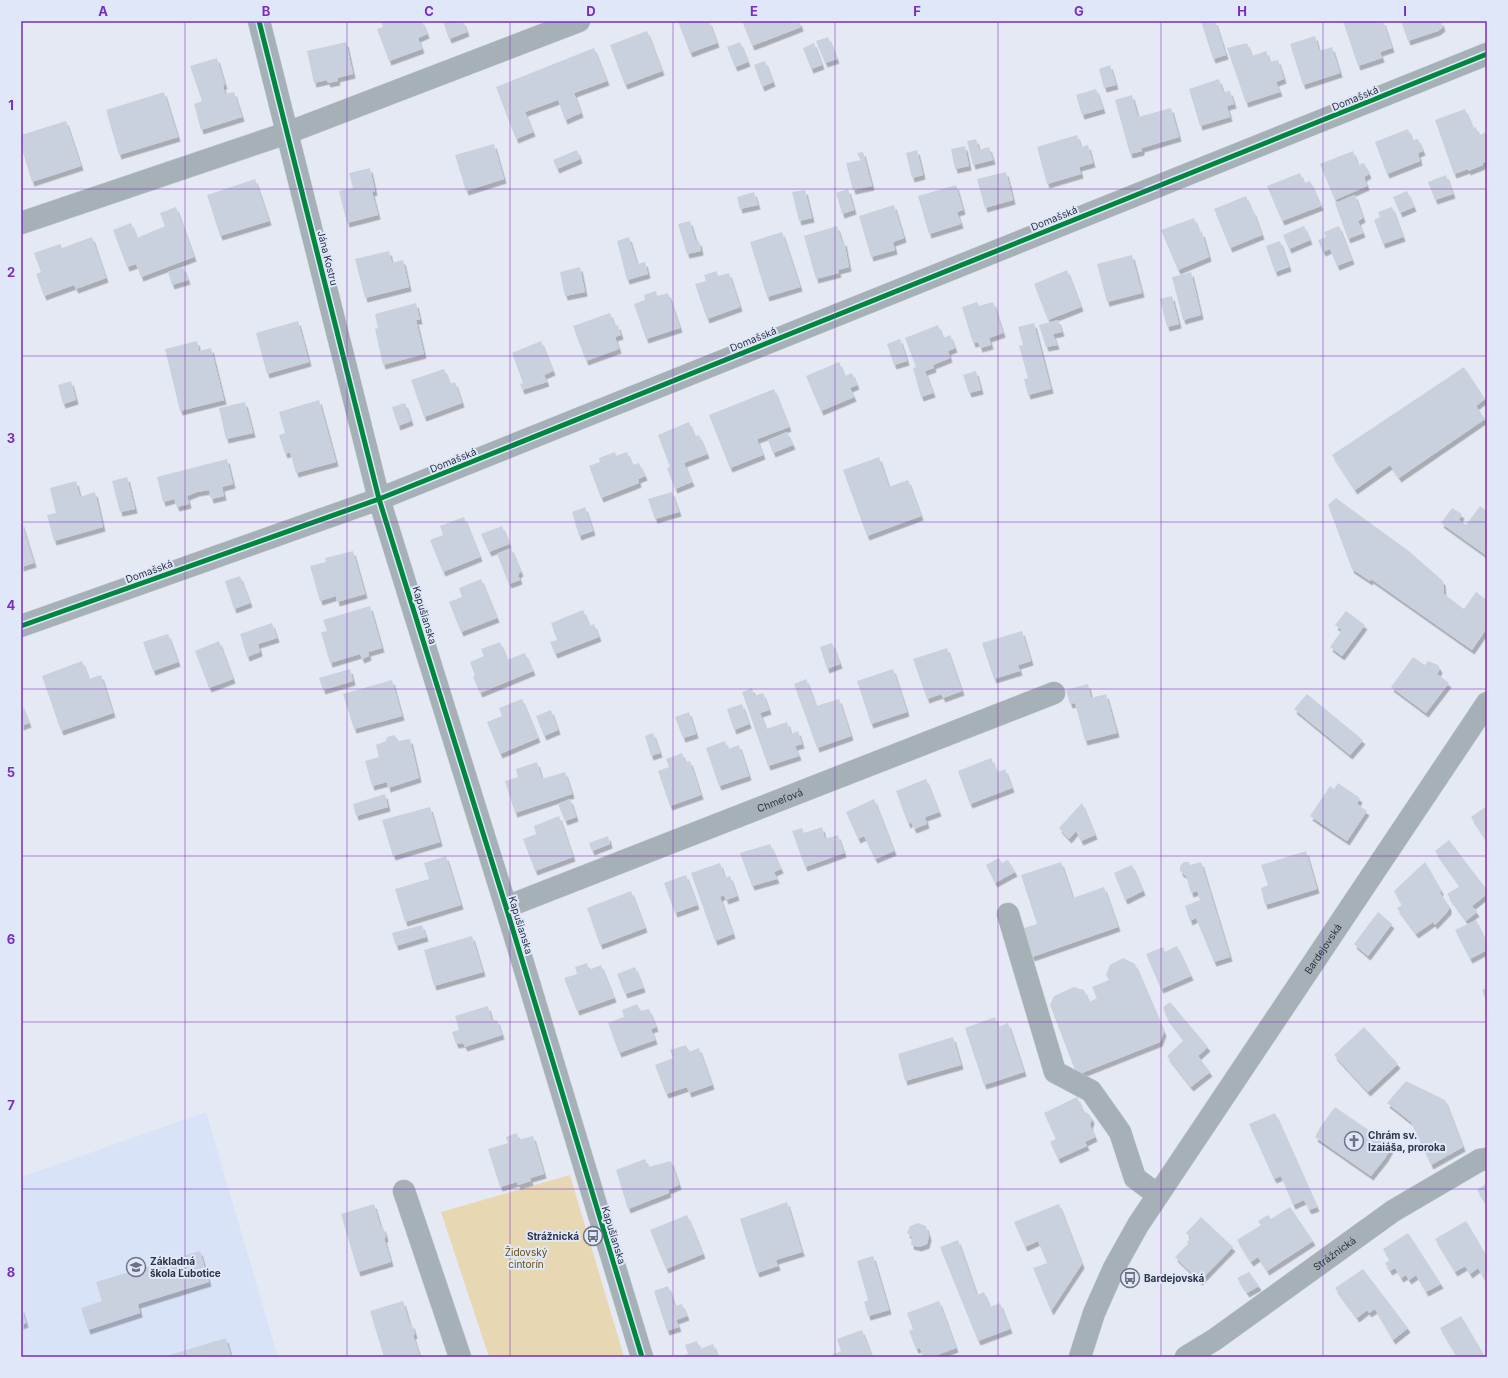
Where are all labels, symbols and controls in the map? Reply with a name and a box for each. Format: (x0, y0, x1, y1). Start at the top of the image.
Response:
text: A (98, 3, 108, 19)
text: B (262, 3, 271, 19)
text: C (424, 3, 434, 19)
text: D (586, 3, 596, 19)
text: E (750, 3, 758, 19)
text: F (913, 3, 921, 19)
text: G (1074, 3, 1084, 19)
text: H (1237, 3, 1247, 19)
text: I (1403, 3, 1407, 19)
street label: Domašská (1330, 83, 1380, 113)
text: 1 (8, 97, 14, 113)
street label: Domašská (1029, 203, 1079, 233)
street label: Jána Kostru (315, 229, 341, 287)
text: 2 (7, 264, 15, 280)
street label: Domašská (728, 324, 778, 354)
text: 3 (7, 430, 15, 446)
street label: Domašská (428, 445, 478, 475)
street label: Domašská (124, 557, 174, 585)
street label: Kapušianska (410, 585, 440, 645)
text: 4 (7, 597, 16, 613)
text: 5 (7, 764, 15, 780)
street label: Chmeľová (755, 786, 805, 814)
street label: Kapušianska (506, 895, 536, 955)
street label: Bardejovská (1302, 921, 1344, 976)
text: 6 (7, 931, 15, 947)
text: 7 (7, 1097, 15, 1113)
place label: Chrám sv. Izaiáša, proroka (1368, 1129, 1446, 1153)
church icon: Chrám sv. Izaiáša, proroka (1343, 1130, 1365, 1152)
street label: Kapušianska (599, 1205, 629, 1265)
bus stop icon: Strážnická (582, 1225, 604, 1247)
place label: Strážnická (527, 1230, 579, 1242)
street label: Strážnická (1311, 1234, 1358, 1273)
park label: Židovský cintorín (505, 1245, 548, 1270)
place label: Základná škola Ľubotice (150, 1255, 221, 1279)
school or university icon: Základná škola Ľubotice (125, 1256, 147, 1278)
text: 8 (7, 1264, 15, 1280)
bus stop icon: Bardejovská (1119, 1267, 1141, 1289)
place label: Bardejovská (1144, 1272, 1205, 1284)

